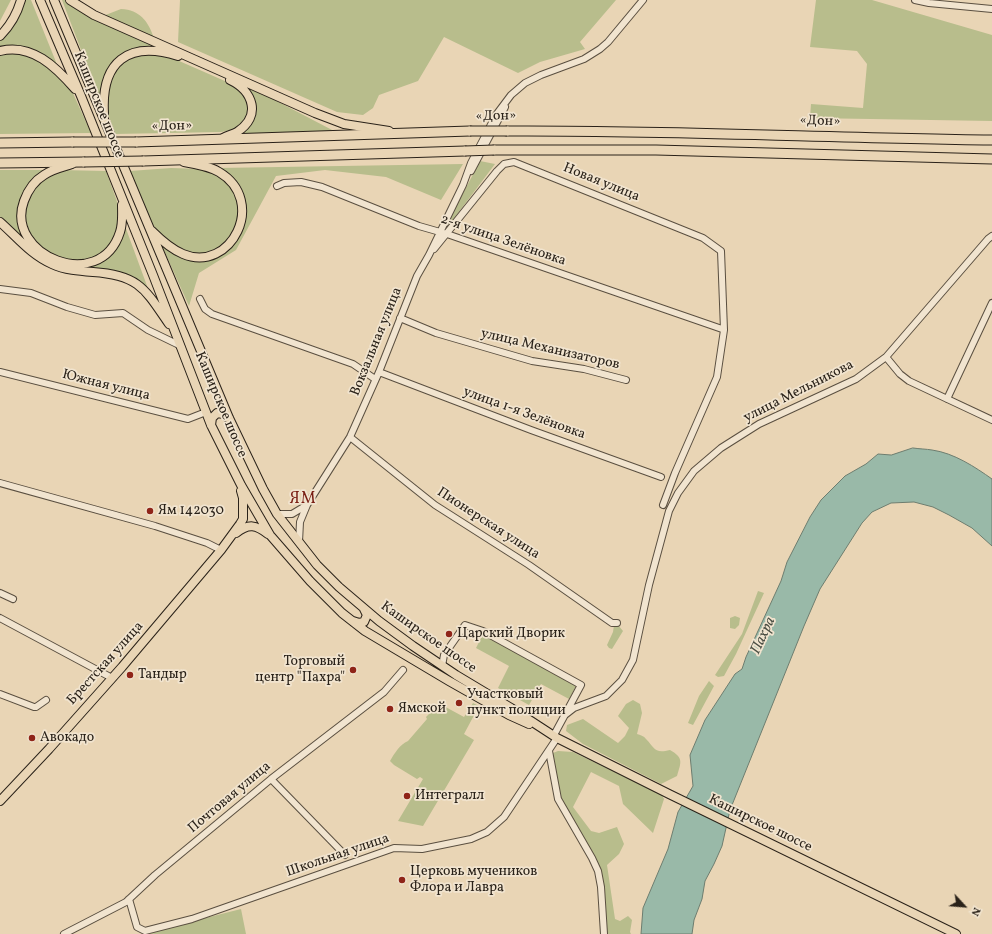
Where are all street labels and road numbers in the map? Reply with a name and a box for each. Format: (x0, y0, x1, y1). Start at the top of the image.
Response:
street label: Каширское шоссе (69, 49, 127, 161)
street label: «Дон» (476, 108, 516, 126)
street label: «Дон» (799, 113, 841, 131)
street label: «Дон» (152, 118, 192, 136)
street label: Новая улица (560, 160, 642, 206)
street label: 2-я улица Зелёновка (438, 212, 568, 270)
street label: Вокзальная улица (348, 285, 406, 399)
street label: улица Механизаторов (479, 326, 621, 374)
street label: Каширское шоссе (190, 350, 250, 460)
street label: улица Мельникова (741, 357, 857, 427)
street label: Южная улица (60, 367, 152, 405)
street label: улица 1-я Зелёновка (460, 384, 588, 444)
street label: Пионерская улица (433, 484, 543, 564)
street label: Каширское шоссе (377, 599, 479, 677)
street label: Брестская улица (64, 619, 148, 709)
street label: Почтовая улица (185, 758, 275, 838)
street label: Каширское шоссе (705, 792, 815, 856)
street label: Школьная улица (284, 831, 392, 881)

